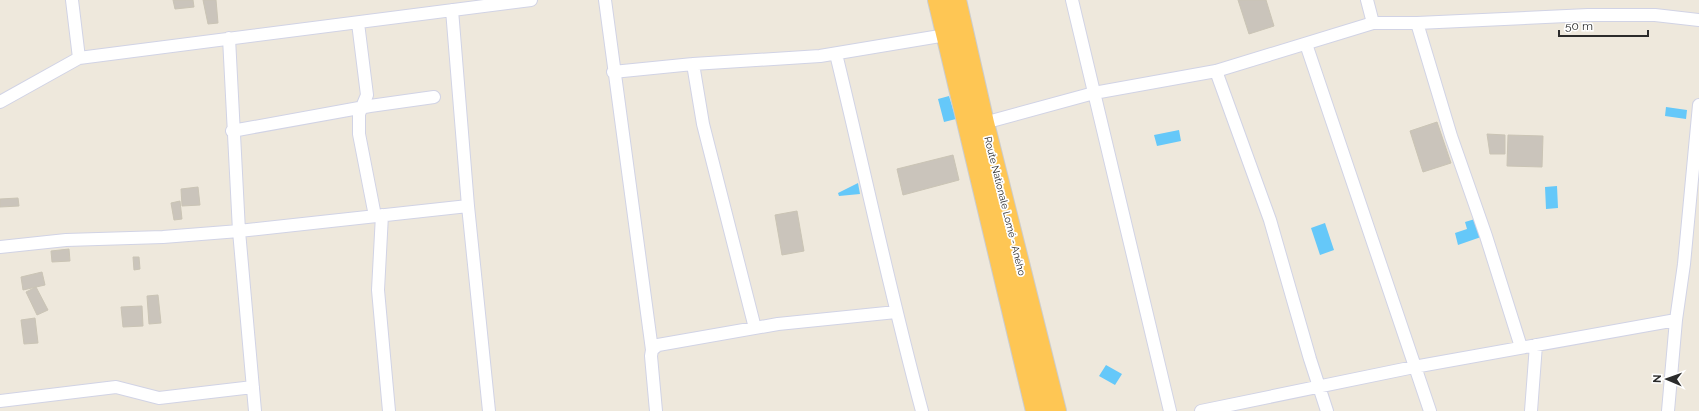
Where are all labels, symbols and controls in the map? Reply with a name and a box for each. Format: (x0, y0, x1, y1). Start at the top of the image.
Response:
scale bar (1559, 12, 1648, 38)
text: 50 m (1565, 19, 1593, 33)
street label: Route Nationale Lomé - Aného (982, 135, 1028, 277)
north arrow (1647, 359, 1687, 399)
text: N (1651, 374, 1664, 383)

